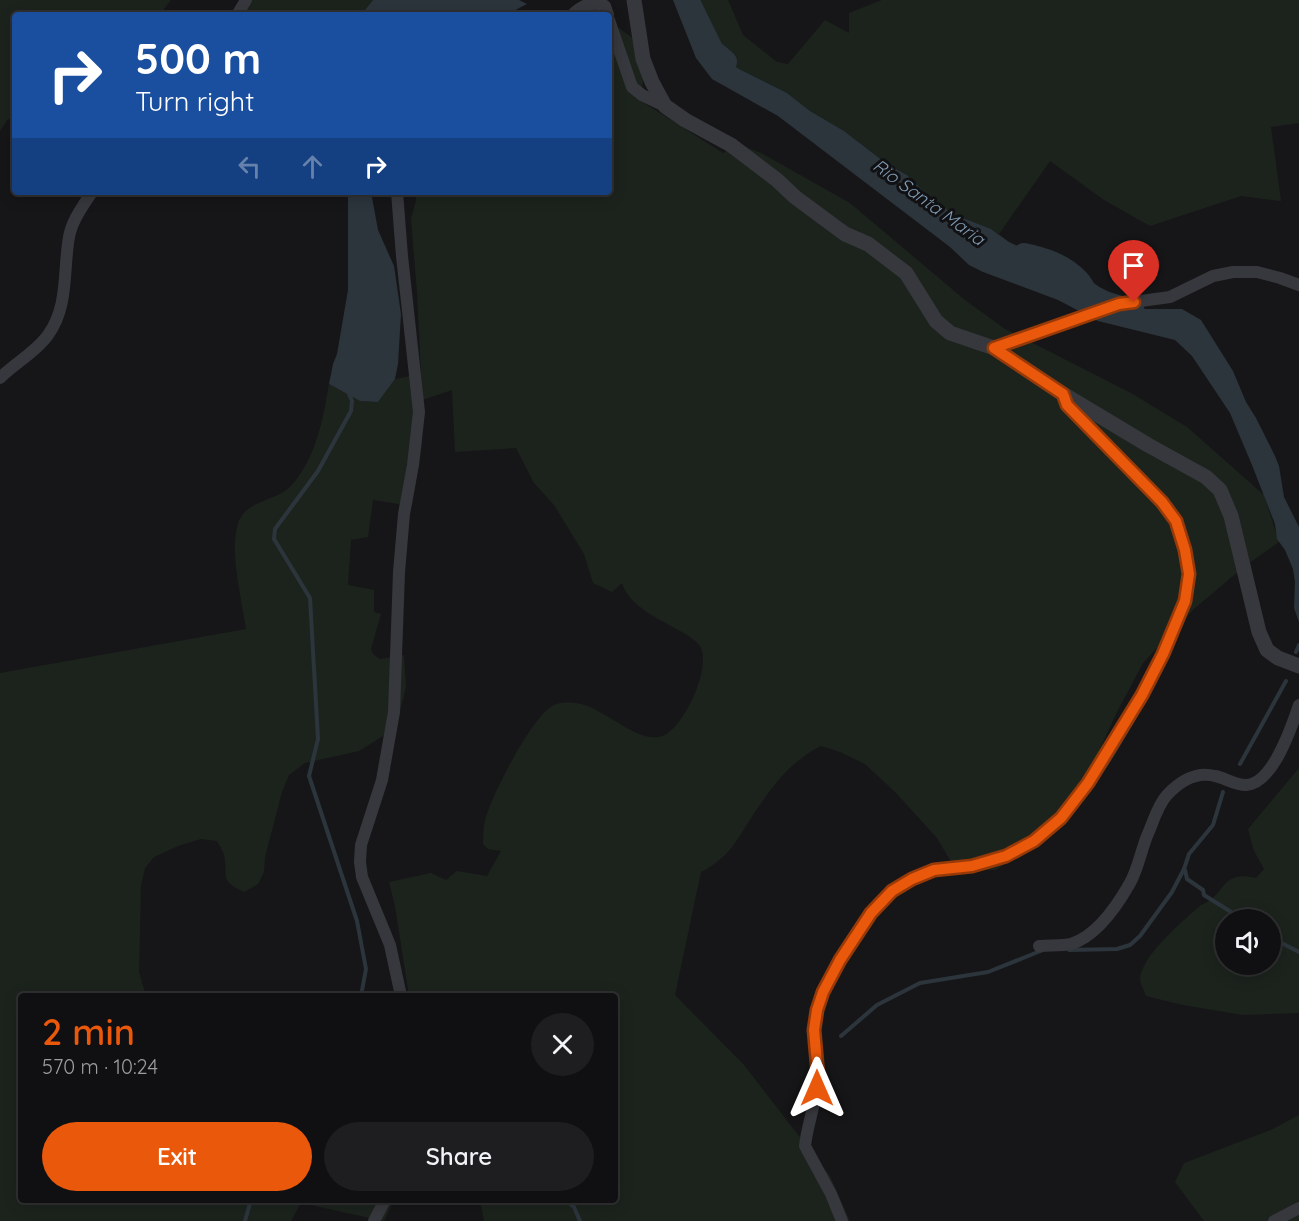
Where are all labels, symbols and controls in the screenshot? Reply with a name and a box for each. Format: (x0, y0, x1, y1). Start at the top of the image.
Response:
text: 500 m (135, 32, 261, 85)
icon: right (36, 36, 114, 114)
text: Turn right (135, 84, 254, 118)
icon: left (233, 150, 266, 183)
icon: ahead (296, 150, 329, 183)
icon: right (359, 150, 392, 183)
water label: Rio Santa Maria (869, 154, 990, 251)
pin (1108, 240, 1159, 302)
icon: arrive (1117, 249, 1150, 282)
map controls (1215, 909, 1281, 975)
button: sound (1215, 909, 1281, 975)
text: 2 min (42, 1009, 135, 1054)
button: close (531, 1013, 594, 1076)
text: 570 m · 10:24 (42, 1054, 158, 1079)
position arrow (785, 1056, 849, 1120)
button: Exit (42, 1122, 312, 1191)
button: Share (324, 1122, 594, 1191)

